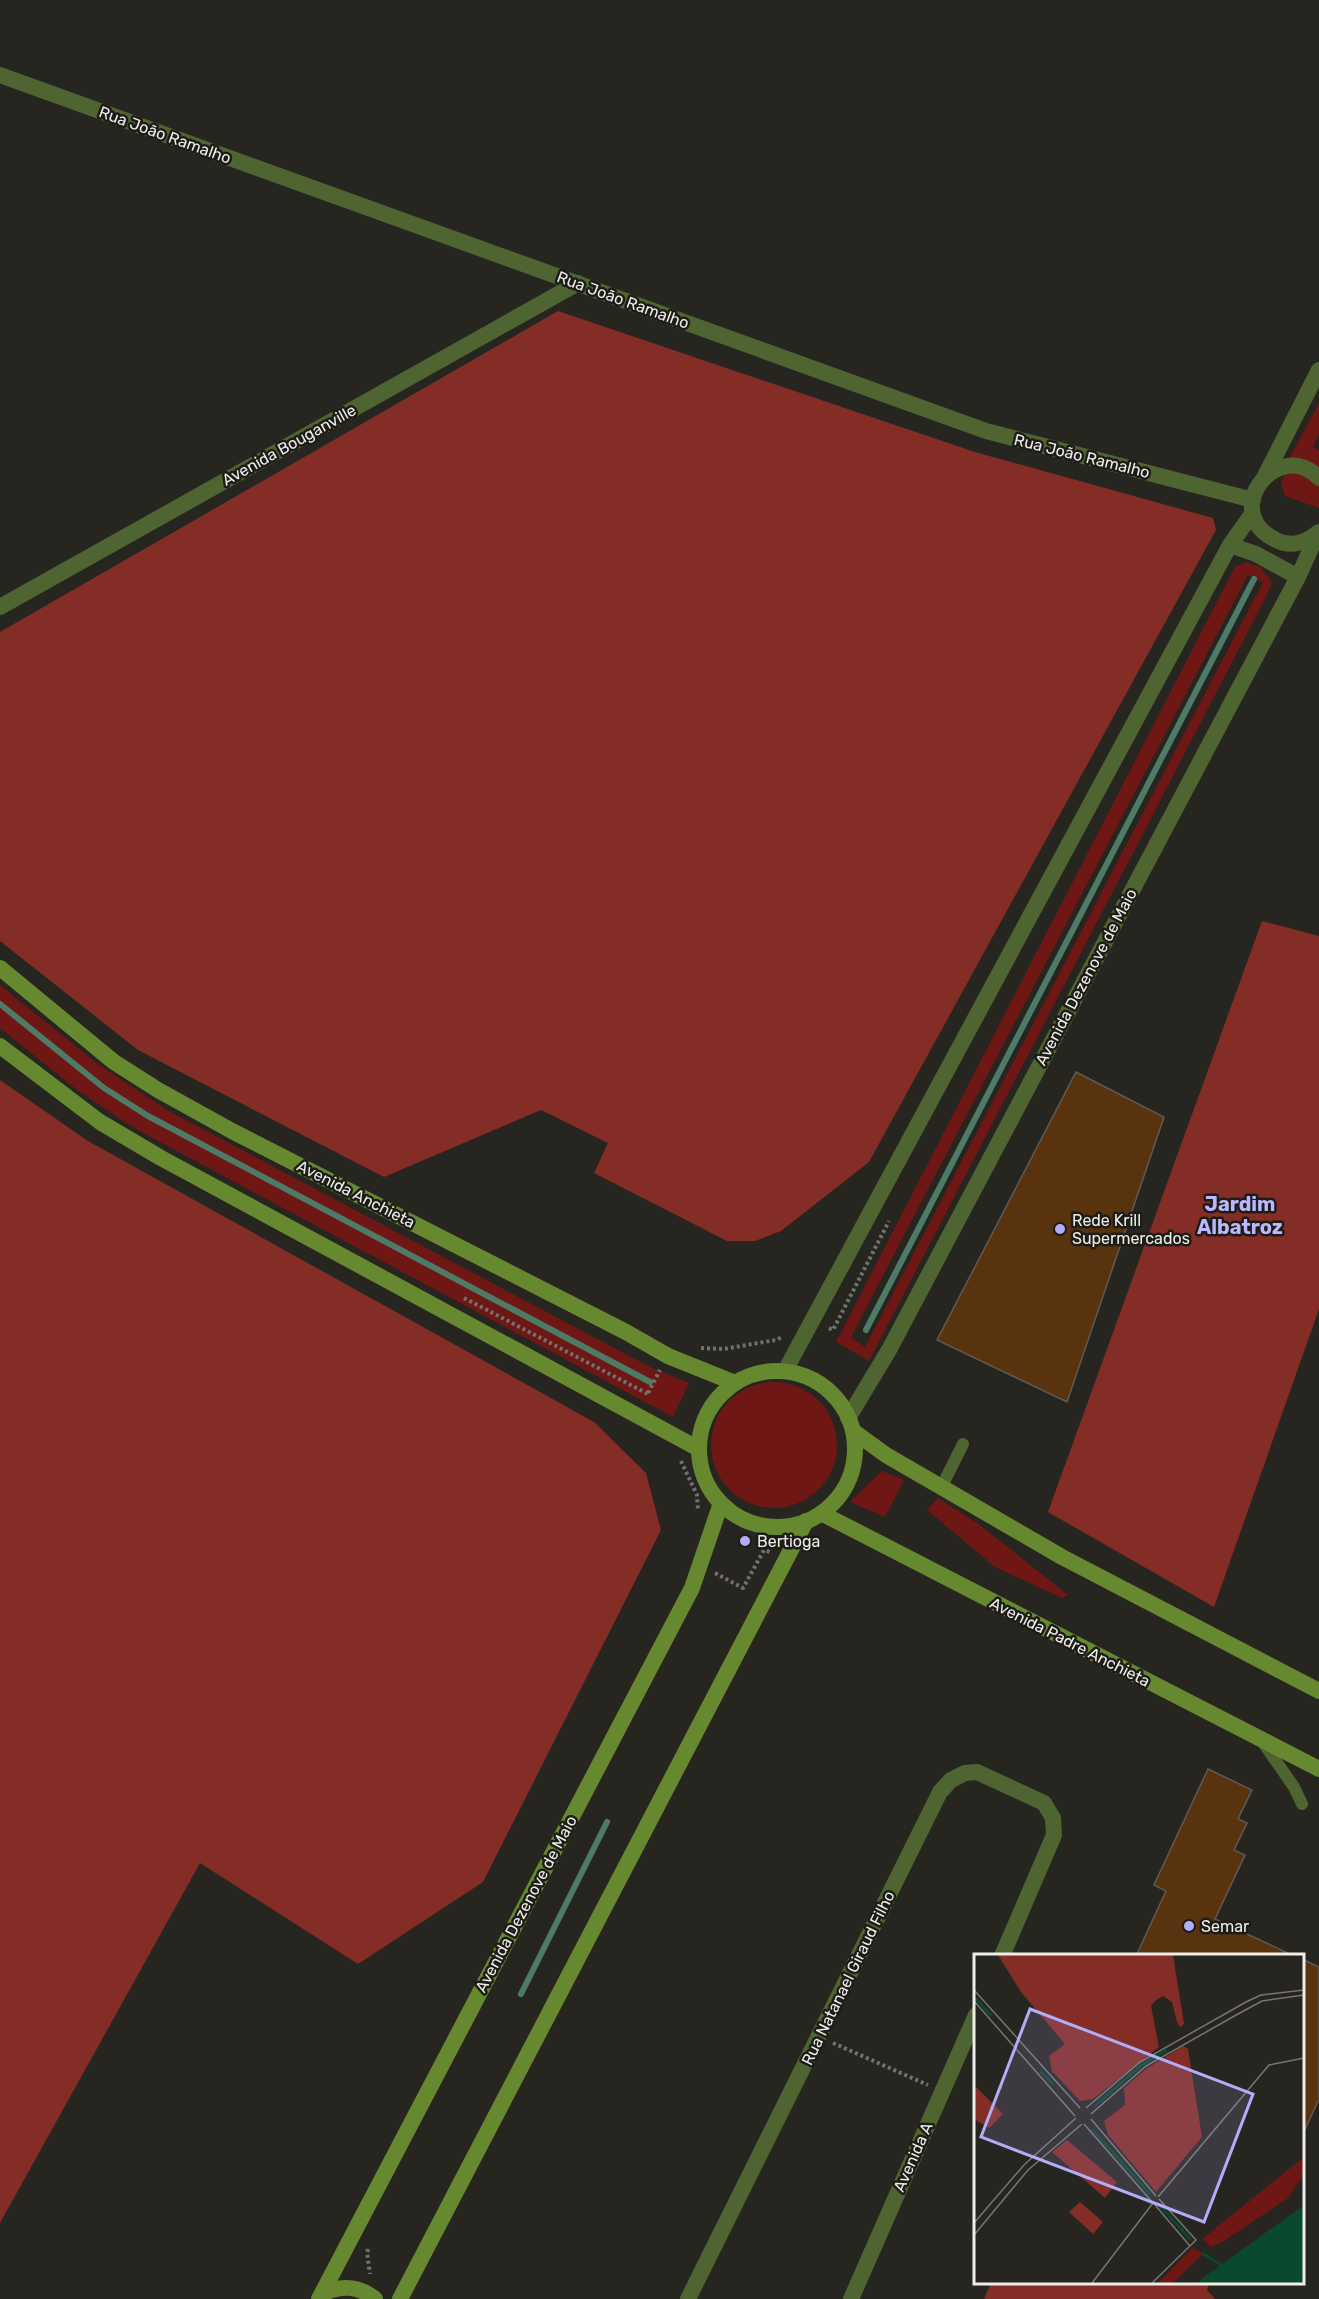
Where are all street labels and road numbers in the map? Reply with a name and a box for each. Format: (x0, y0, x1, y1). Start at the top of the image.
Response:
street label: Rua João Ramalho (96, 102, 234, 168)
street label: Rua João Ramalho (554, 267, 692, 333)
street label: Avenida Bouganville (219, 400, 359, 490)
street label: Rua João Ramalho (1012, 430, 1152, 482)
street label: Avenida Dezenove de Maio (1031, 885, 1141, 1069)
street label: Avenida Anchieta (294, 1156, 418, 1232)
street label: Avenida Padre Anchieta (987, 1593, 1153, 1691)
street label: Avenida Dezenove de Maio (471, 1812, 581, 1996)
street label: Rua Natanael Giraud Filho (797, 1888, 899, 2068)
street label: Avenida A (889, 2119, 937, 2195)

